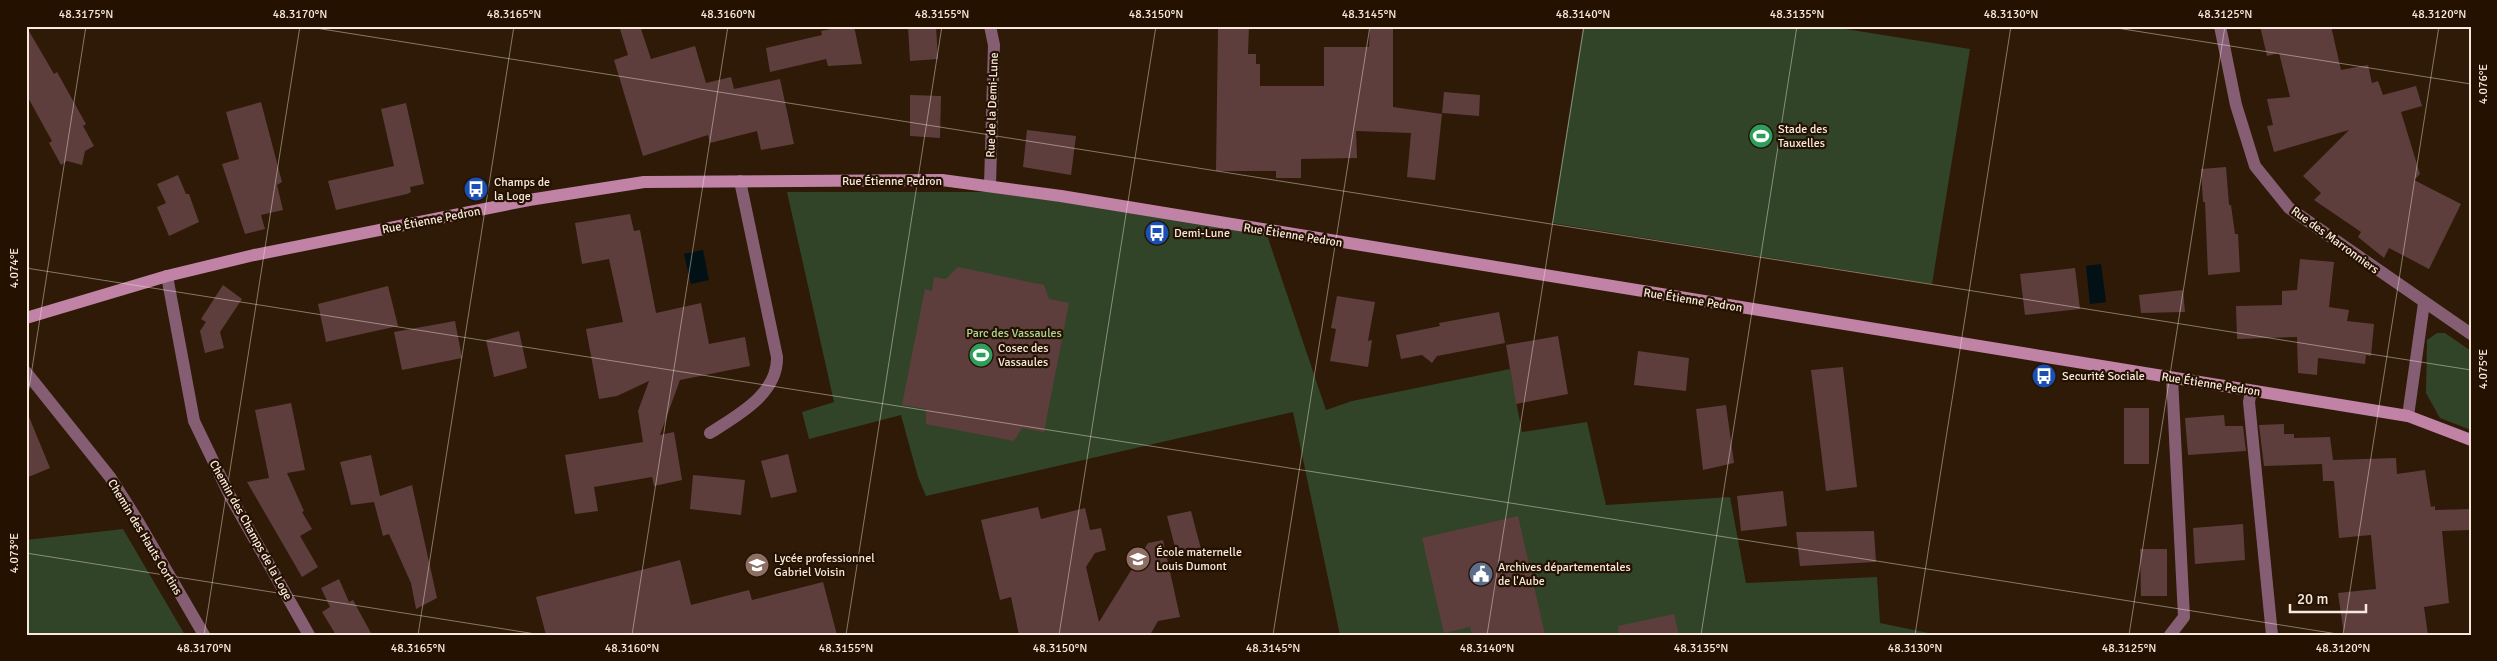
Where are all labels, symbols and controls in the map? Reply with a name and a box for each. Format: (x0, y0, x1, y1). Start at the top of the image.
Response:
text: 48.3175°N (59, 7, 113, 22)
text: 48.3170°N (273, 7, 327, 22)
text: 48.3165°N (487, 7, 541, 22)
text: 48.3160°N (701, 7, 755, 22)
text: 48.3155°N (915, 7, 969, 22)
text: 48.3150°N (1129, 7, 1183, 22)
text: 48.3145°N (1342, 7, 1396, 22)
text: 48.3140°N (1556, 7, 1610, 22)
text: 48.3135°N (1770, 7, 1824, 22)
text: 48.3130°N (1984, 7, 2038, 22)
text: 48.3125°N (2198, 7, 2252, 22)
text: 48.3120°N (2412, 7, 2466, 22)
street label: Rue de la Demi-Lune (983, 52, 1002, 158)
text: 4.076°E (2476, 64, 2491, 104)
place label: Stade des Tauxelles (1778, 122, 1828, 151)
sports icon: Stade des Tauxelles (1748, 123, 1774, 149)
street label: Rue Étienne Pedron (842, 174, 942, 189)
place label: Champs de la Loge (494, 175, 550, 204)
bus stop icon: Champs de la Loge (463, 176, 489, 202)
street label: Rue des Marronniers (2288, 203, 2382, 277)
street label: Rue Étienne Pedron (381, 204, 482, 237)
bus stop icon: Demi-Lune (1144, 220, 1170, 246)
street label: Rue Étienne Pedron (1242, 220, 1343, 251)
place label: Demi-Lune (1174, 226, 1230, 241)
text: 4.074°E (7, 248, 22, 288)
street label: Rue Étienne Pedron (1642, 285, 1743, 316)
park label: Parc des Vassaules (966, 326, 1062, 341)
place label: Cosec des Vassaules (998, 341, 1049, 370)
sports icon: Cosec des Vassaules (968, 342, 994, 368)
text: 4.075°E (2476, 349, 2491, 389)
bus stop icon: Securité Sociale (2031, 363, 2057, 389)
place label: Securité Sociale (2062, 369, 2145, 384)
street label: Rue Étienne Pedron (2160, 369, 2261, 400)
street label: Chemin des Champs de la Loge (206, 458, 295, 603)
street label: Chemin des Hauts Cortins (104, 477, 185, 598)
text: 4.073°E (7, 533, 22, 573)
place label: École maternelle Louis Dumont (1156, 545, 1242, 574)
school or university icon: École maternelle Louis Dumont (1125, 546, 1151, 572)
place label: Lycée professionnel Gabriel Voisin (774, 551, 875, 580)
school or university icon: Lycée professionnel Gabriel Voisin (744, 552, 770, 578)
place label: Archives départementales de l'Aube (1498, 560, 1631, 589)
public building icon: Archives départementales de l'Aube (1468, 561, 1494, 587)
scale bar (2290, 581, 2366, 613)
text: 20 m (2297, 590, 2328, 608)
text: 48.3170°N (177, 641, 231, 656)
text: 48.3165°N (391, 641, 445, 656)
text: 48.3160°N (605, 641, 659, 656)
text: 48.3155°N (819, 641, 873, 656)
text: 48.3150°N (1033, 641, 1087, 656)
text: 48.3145°N (1246, 641, 1300, 656)
text: 48.3140°N (1460, 641, 1514, 656)
text: 48.3135°N (1674, 641, 1728, 656)
text: 48.3130°N (1888, 641, 1942, 656)
text: 48.3125°N (2102, 641, 2156, 656)
text: 48.3120°N (2316, 641, 2370, 656)

